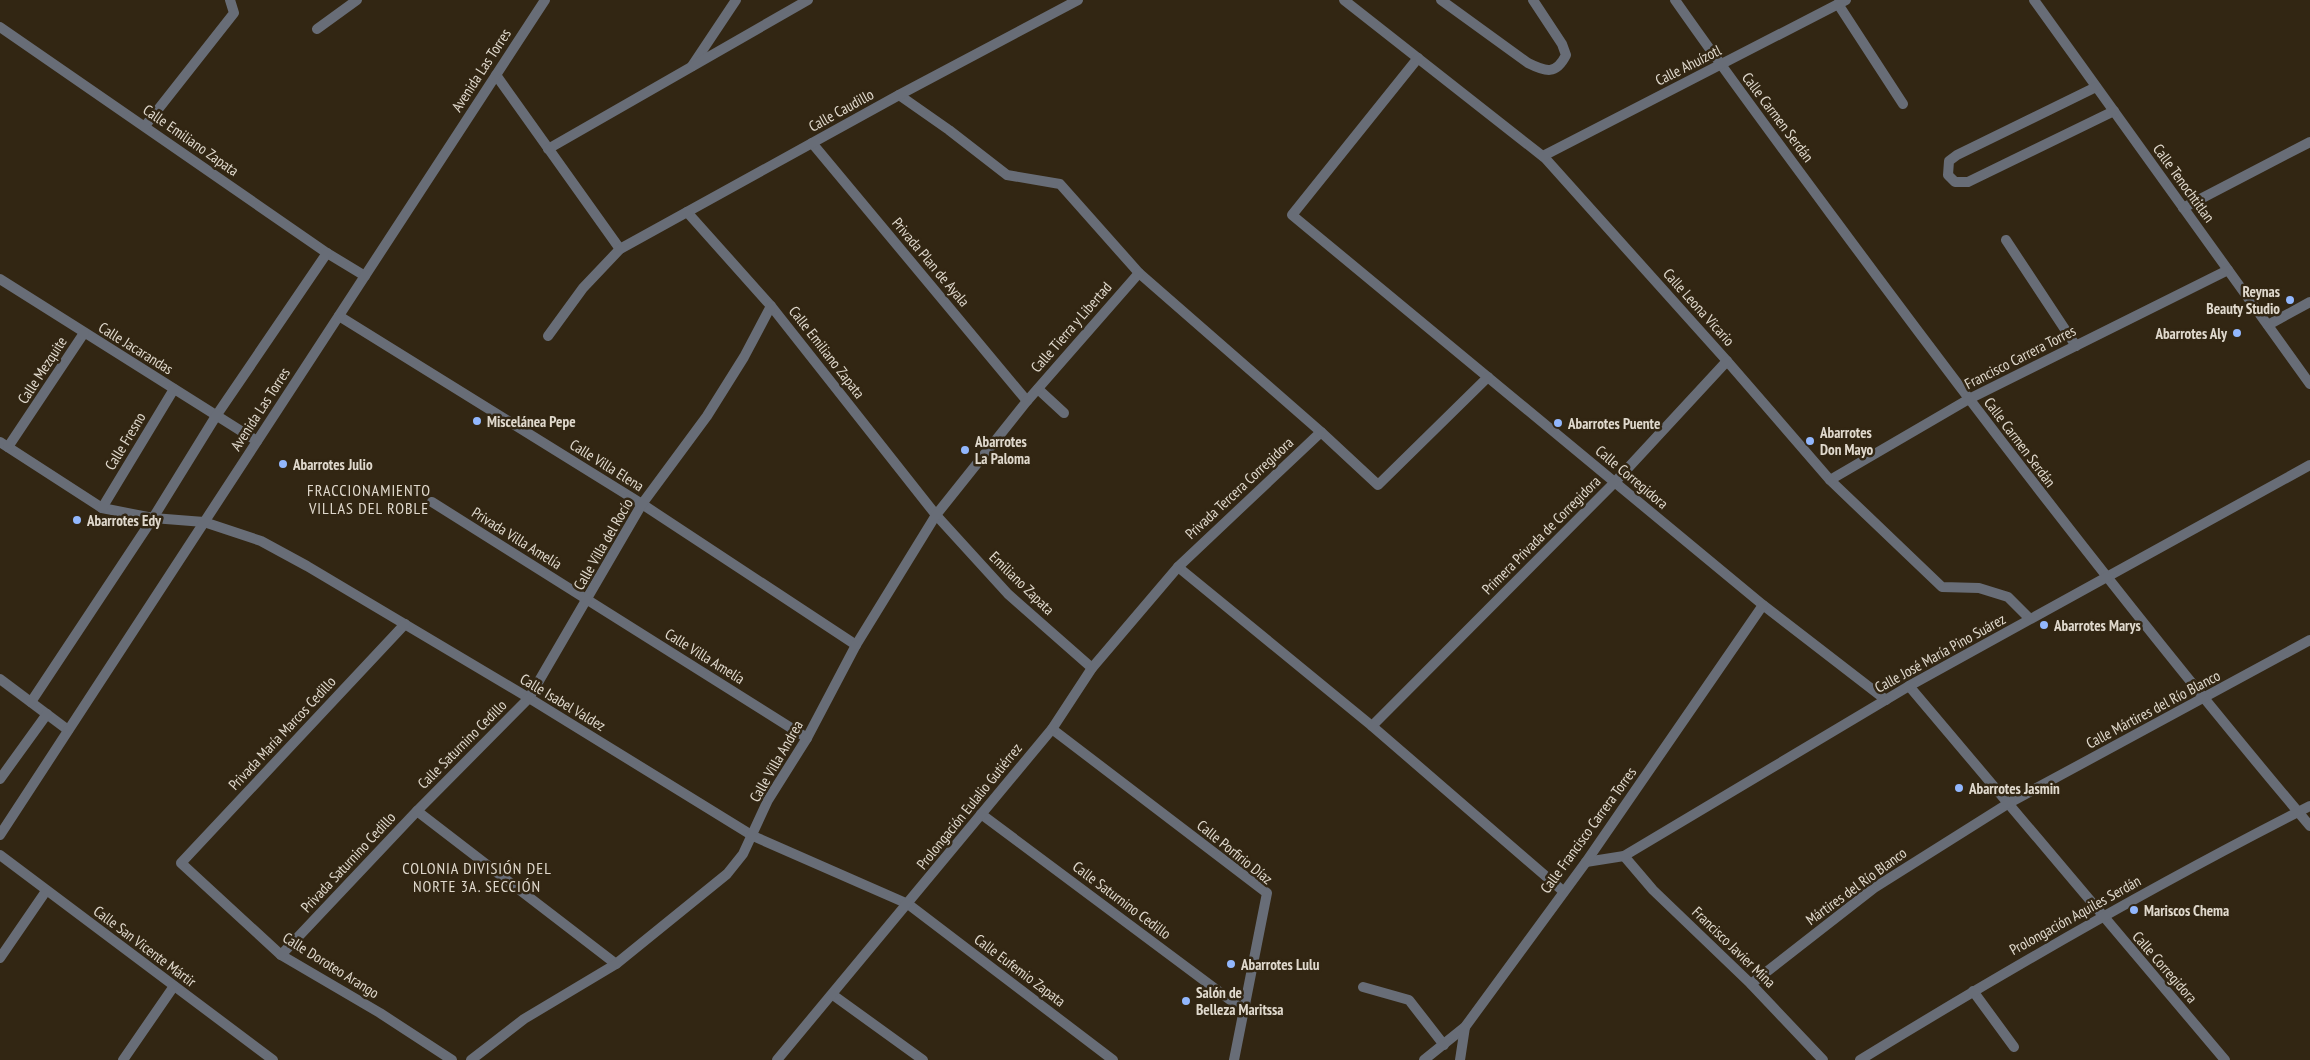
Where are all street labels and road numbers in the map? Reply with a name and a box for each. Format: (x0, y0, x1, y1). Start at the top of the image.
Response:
street label: Avenida Las Torres (447, 25, 515, 115)
street label: Calle Ahuízotl (1652, 40, 1725, 90)
street label: Calle Carmen Serdán (1738, 68, 1818, 166)
street label: Calle Caudillo (805, 84, 877, 136)
street label: Calle Emiliano Zapata (140, 100, 242, 180)
street label: Calle Tenochtitlan (2149, 140, 2219, 226)
street label: Privada Plan de Ayala (888, 214, 974, 310)
street label: Calle Leona Vicario (1659, 264, 1739, 350)
street label: Calle Tierra y Libertad (1027, 278, 1115, 376)
street label: Calle Emiliano Zapata (785, 302, 869, 402)
street label: Calle Jacarandas (95, 318, 177, 378)
street label: Francisco Carrera Torres (1961, 321, 2079, 393)
street label: Calle Mezquite (13, 333, 71, 407)
street label: Avenida Las Torres (226, 364, 294, 454)
street label: Calle Carmen Serdán (1980, 393, 2060, 491)
street label: Calle Fresno (100, 409, 150, 473)
street label: Privada Tercera Corregidora (1181, 433, 1297, 543)
street label: Calle Villa Elena (566, 435, 648, 495)
street label: Calle Corregidora (1592, 441, 1672, 513)
street label: Primera Privada de Corregidora (1478, 472, 1604, 598)
street label: Calle Villa del Rocío (569, 495, 637, 593)
street label: Privada Villa Amelía (468, 503, 566, 573)
street label: Emiliano Zapata (985, 547, 1059, 619)
street label: Calle José María Pino Suárez (1871, 609, 2009, 697)
street label: Calle Villa Amelía (662, 624, 748, 688)
street label: Calle Mártires del Río Blanco (2083, 666, 2223, 752)
street label: Calle Isabel Valdez (517, 669, 609, 735)
street label: Privada María Marcos Cedillo (224, 672, 340, 794)
street label: Calle Saturnino Cedillo (414, 696, 510, 792)
street label: Calle Villa Andrea (745, 717, 807, 805)
street label: Prolongación Eulalio Gutiérrez (912, 739, 1026, 873)
street label: Calle Francisco Carrera Torres (1536, 763, 1640, 897)
street label: Privada Saturnino Cedillo (297, 808, 399, 916)
street label: Calle Porfirio Díaz (1193, 816, 1277, 888)
street label: Mártires del Río Blanco (1802, 843, 1910, 929)
street label: Calle Saturnino Cedillo (1069, 857, 1175, 943)
street label: Prolongación Aquiles Serdán (2006, 871, 2144, 959)
street label: Calle San Vicente Mártir (90, 901, 201, 991)
street label: Francisco Javier Mina (1688, 902, 1780, 992)
street label: Calle Corregidora (2129, 927, 2201, 1007)
street label: Calle Doroteo Arango (279, 928, 383, 1002)
street label: Calle Eufemio Zapata (971, 930, 1069, 1010)

